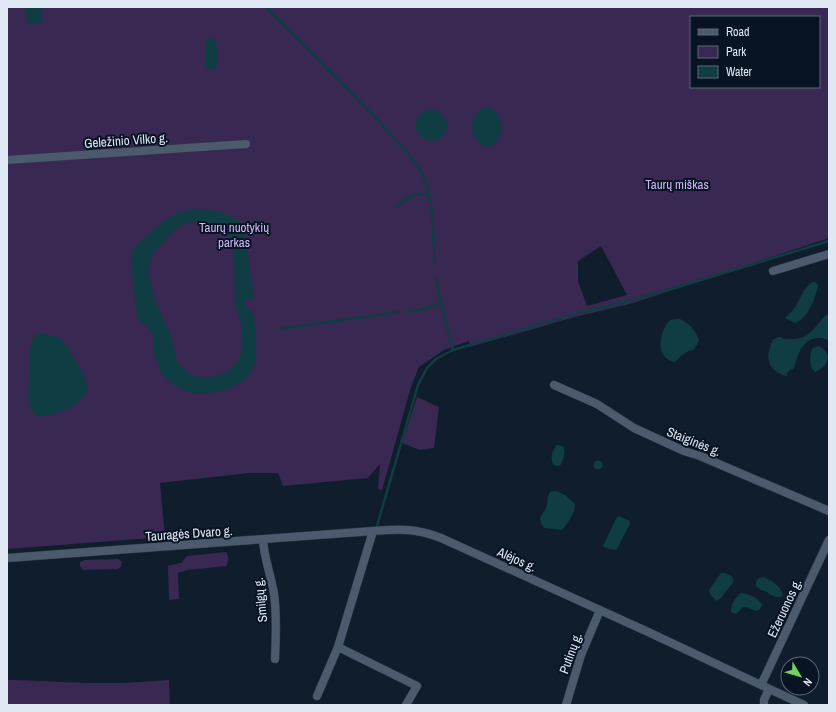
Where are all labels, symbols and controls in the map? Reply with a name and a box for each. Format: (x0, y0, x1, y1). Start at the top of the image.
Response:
legend (690, 16, 820, 88)
text: Road (726, 24, 750, 40)
text: Park (726, 44, 746, 60)
text: Water (726, 64, 753, 80)
street label: Geležinio Vilko g. (84, 129, 169, 152)
park label: Taurų miškas (645, 176, 709, 193)
park label: Taurų nuotykių parkas (199, 219, 269, 251)
street label: Staiginės g. (664, 423, 723, 460)
street label: Tauragės Dvaro g. (145, 522, 233, 545)
street label: Alėjos g. (494, 543, 539, 576)
street label: Ežeruonos g. (763, 576, 805, 640)
street label: Smilgų g. (250, 577, 271, 623)
street label: Putinų g. (555, 630, 586, 676)
north arrow (780, 656, 820, 696)
text: N (800, 675, 815, 689)

